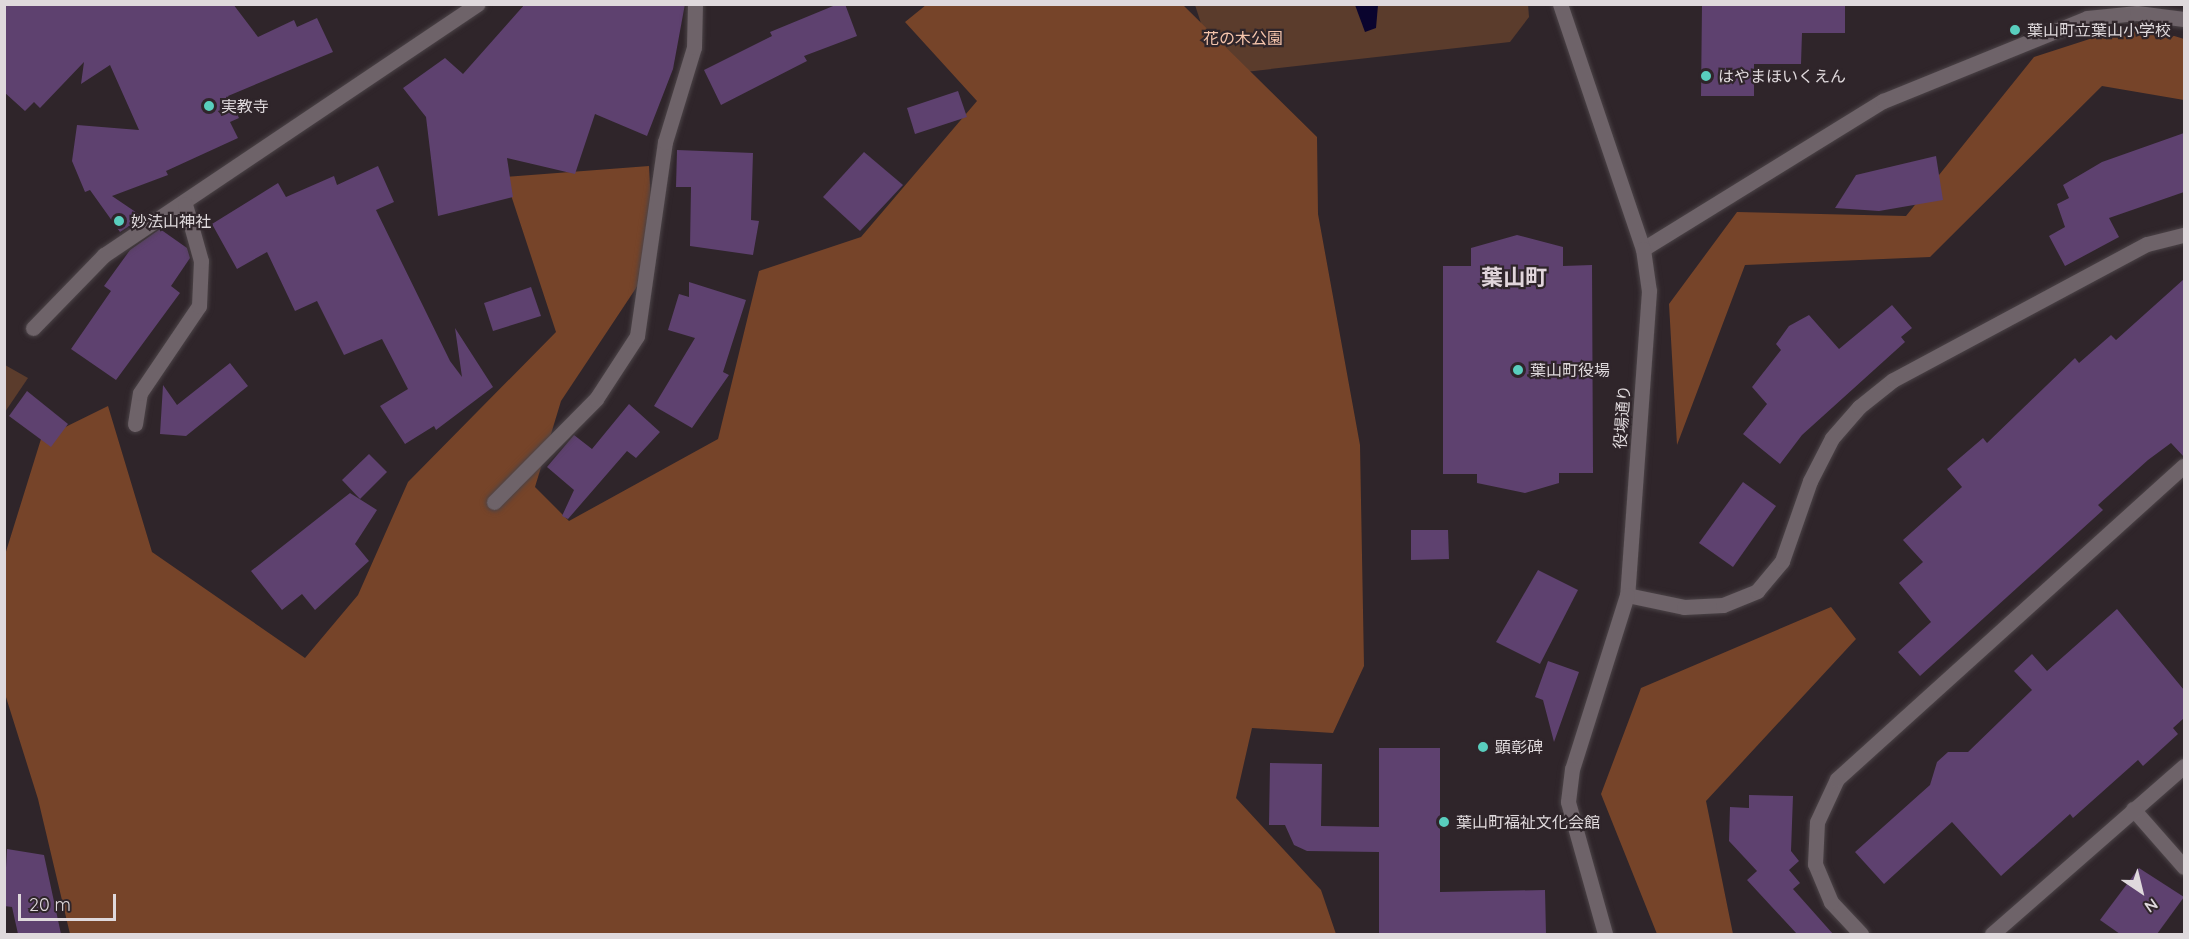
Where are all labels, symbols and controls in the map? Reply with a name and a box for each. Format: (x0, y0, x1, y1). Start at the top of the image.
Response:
place label: 葉山町立葉山小学校 (2027, 20, 2171, 40)
marker: 葉山町立葉山小学校 (2008, 23, 2022, 37)
park label: 花の木公園 (1203, 28, 1283, 48)
place label: はやまほいくえん (1718, 66, 1846, 86)
marker: はやまほいくえん (1699, 69, 1713, 83)
place label: 実教寺 (221, 96, 269, 116)
marker: 実教寺 (202, 99, 216, 113)
place label: 妙法山神社 (131, 211, 211, 231)
marker: 妙法山神社 (112, 214, 126, 228)
district label: 葉山町 (1481, 265, 1547, 291)
place label: 葉山町役場 (1530, 360, 1610, 380)
marker: 葉山町役場 (1511, 363, 1525, 377)
street label: 役場通り (1610, 384, 1634, 450)
place label: 顕彰碑 (1495, 737, 1543, 757)
marker: 顕彰碑 (1476, 740, 1490, 754)
place label: 葉山町福祉文化会館 (1456, 812, 1600, 832)
marker: 葉山町福祉文化会館 (1437, 815, 1451, 829)
north arrow (2111, 861, 2171, 921)
scale bar (21, 882, 118, 920)
text: 20 m (29, 893, 71, 916)
text: N (2141, 894, 2162, 917)

